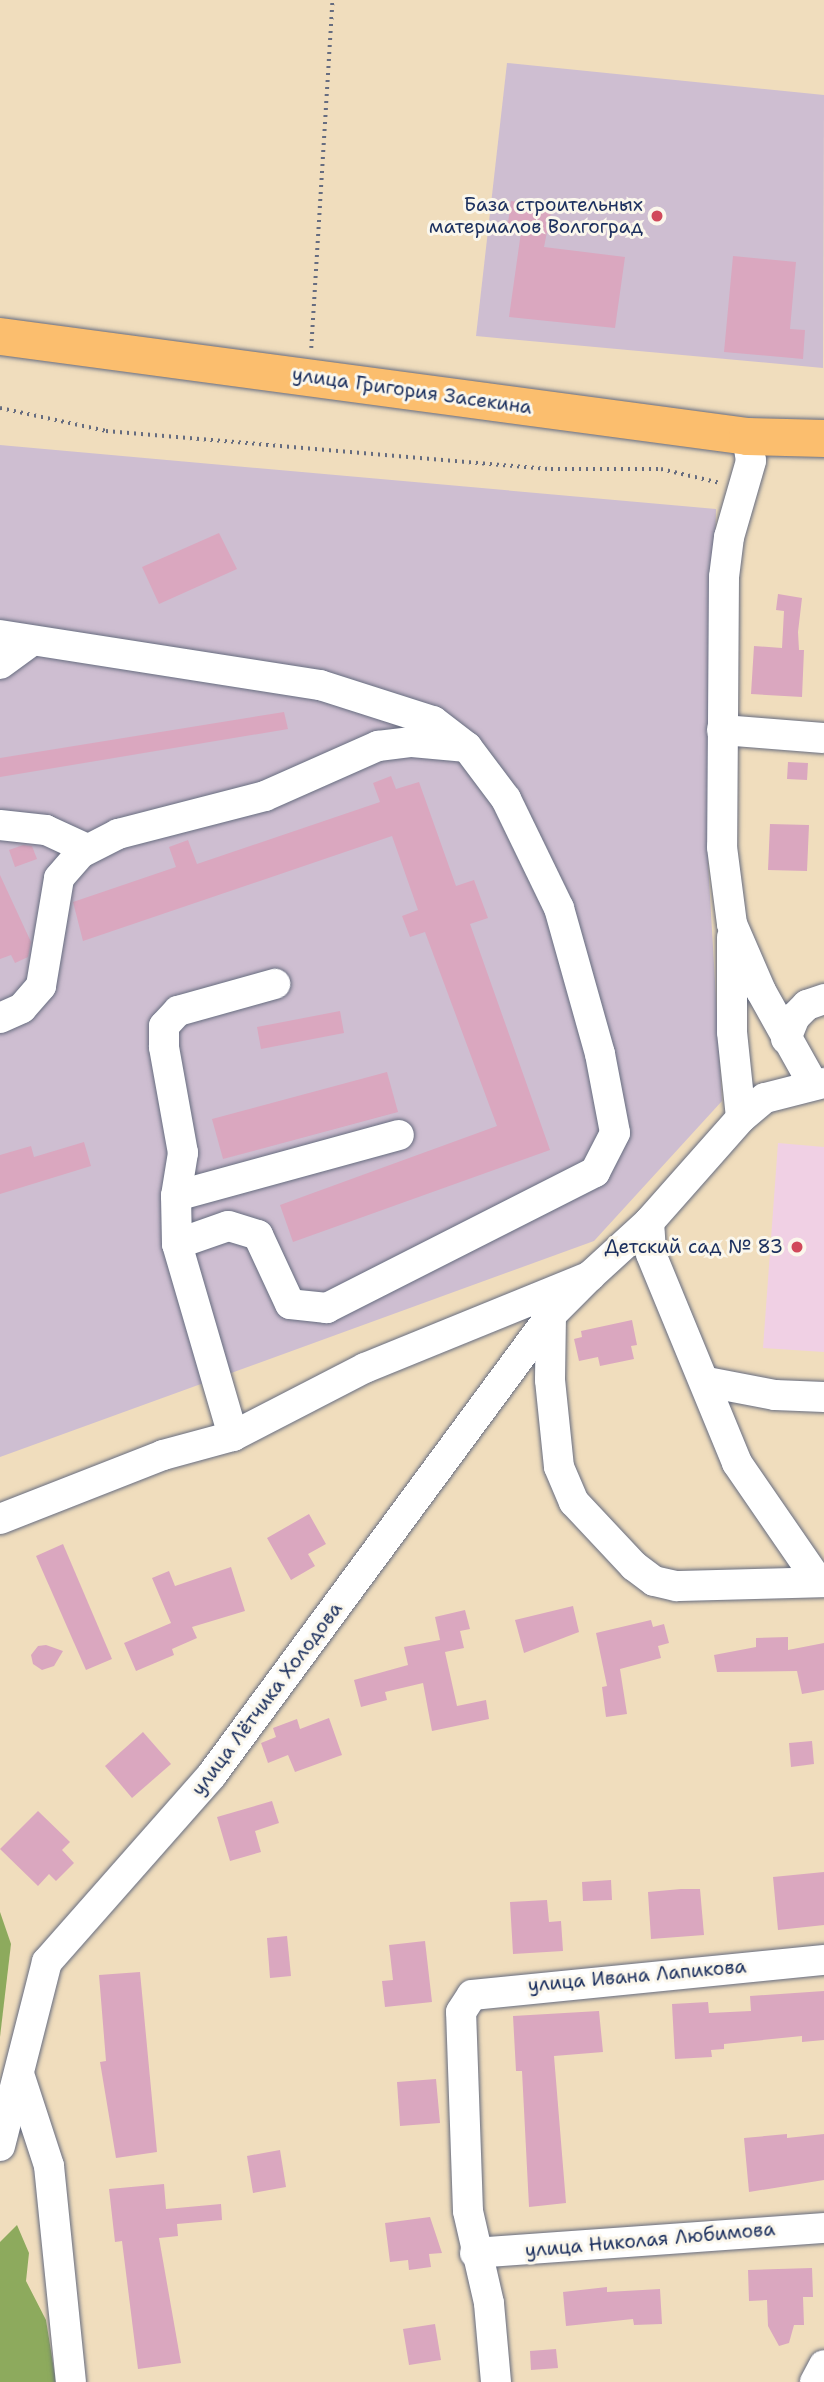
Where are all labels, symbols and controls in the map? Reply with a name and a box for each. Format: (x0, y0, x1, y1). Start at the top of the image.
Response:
place label: База строительных материалов Волгоград (429, 194, 643, 238)
marker: База строительных материалов Волгоград (649, 208, 665, 224)
street label: улица Григория Засекина (291, 363, 533, 419)
place label: Детский сад № 83 (604, 1236, 783, 1258)
marker: Детский сад № 83 (789, 1239, 805, 1255)
street label: улица Лётчика Холодова (187, 1598, 347, 1800)
street label: улица Ивана Лапикова (527, 1955, 747, 1997)
street label: улица Николая Любимова (524, 2218, 776, 2262)

